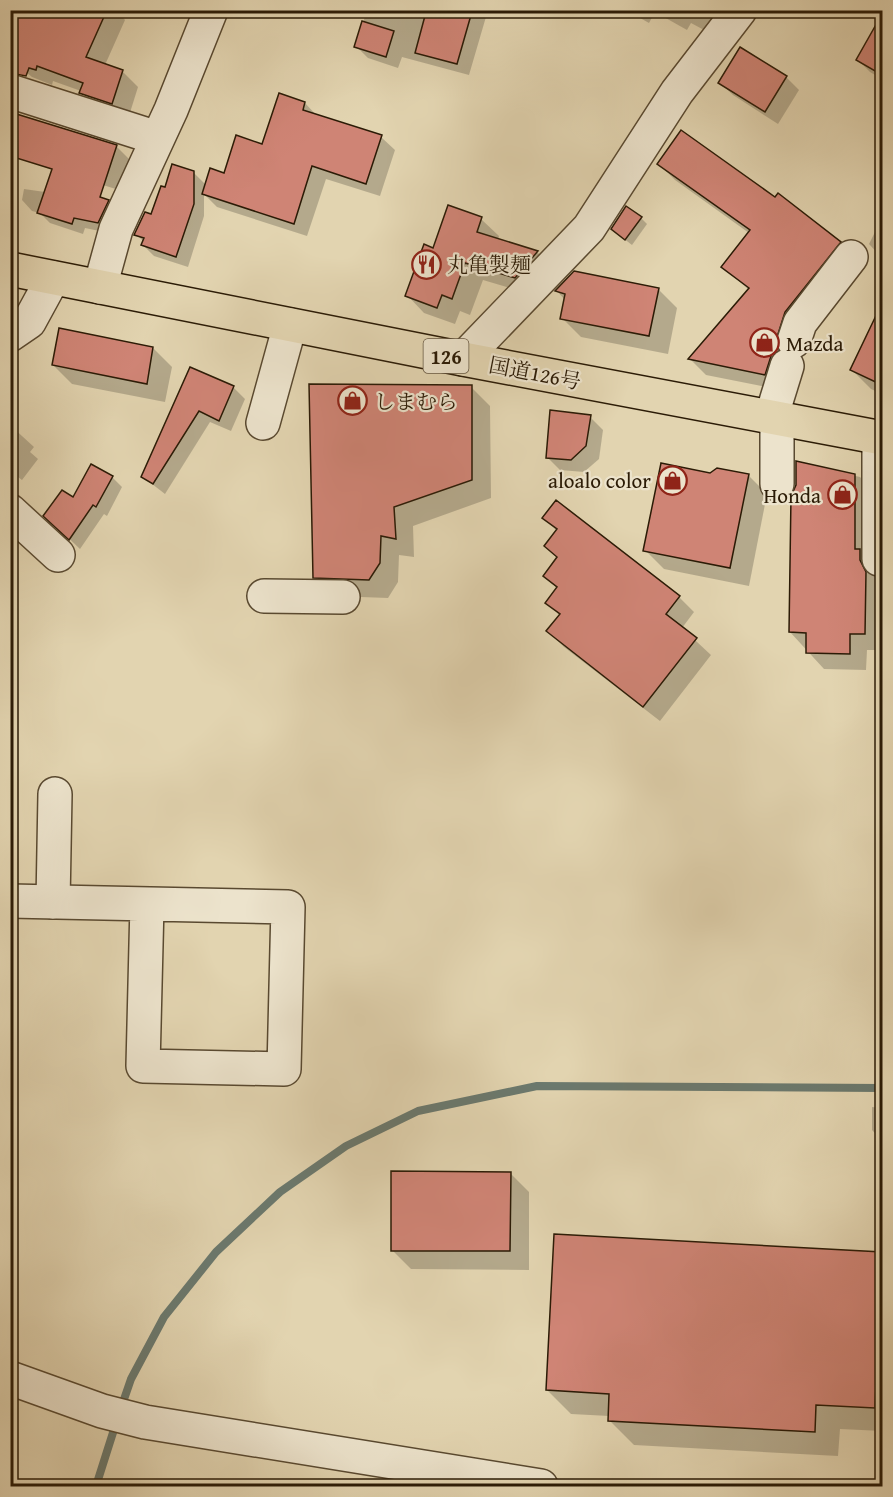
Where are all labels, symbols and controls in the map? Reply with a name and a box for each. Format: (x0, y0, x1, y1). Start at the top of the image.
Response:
restaurant icon: 丸亀製麺 (410, 248, 442, 280)
place label: 丸亀製麺 (447, 249, 531, 280)
shop icon: Mazda (749, 327, 781, 359)
place label: Mazda (786, 328, 844, 359)
road number: 126 (424, 339, 468, 373)
street label: 国道126号 (486, 349, 584, 397)
shop icon: しまむら (337, 385, 369, 417)
place label: しまむら (374, 386, 458, 417)
shop icon: aloalo color (656, 464, 688, 496)
place label: aloalo color (548, 465, 651, 496)
shop icon: Honda (826, 479, 858, 511)
place label: Honda (763, 480, 821, 511)

